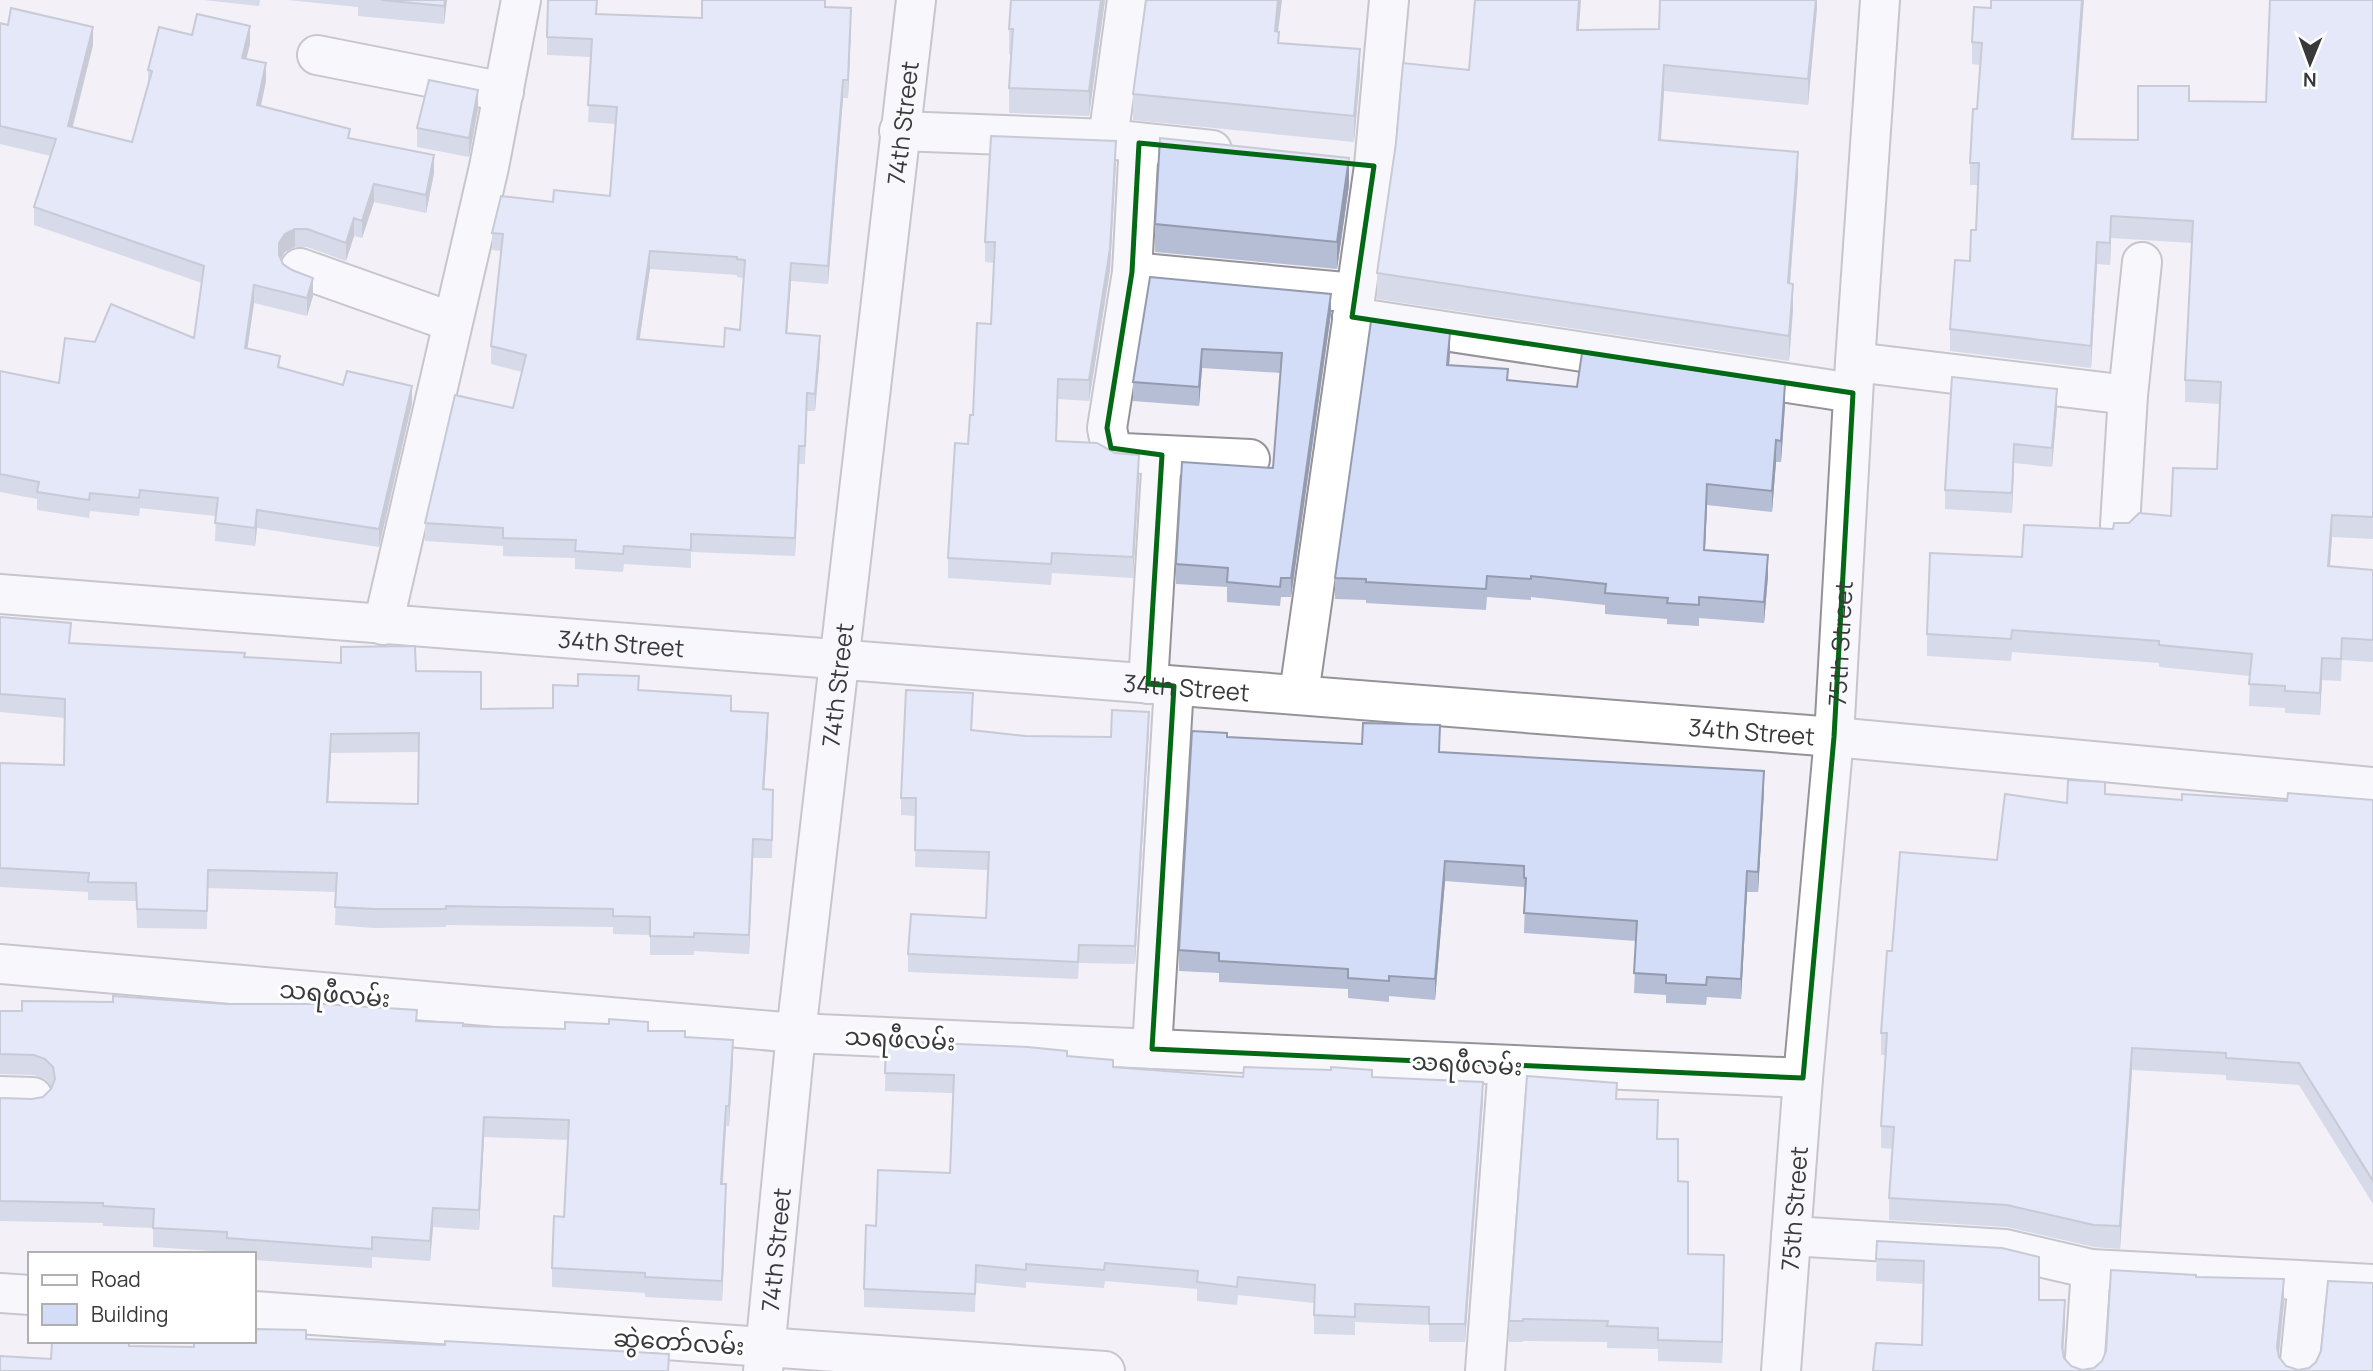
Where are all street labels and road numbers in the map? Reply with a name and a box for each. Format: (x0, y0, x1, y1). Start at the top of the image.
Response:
street label: 74th Street (878, 59, 925, 186)
street label: 75th Street (1819, 580, 1859, 707)
street label: 34th Street (557, 621, 686, 664)
street label: 74th Street (813, 621, 860, 749)
street label: 34th Street (1122, 665, 1251, 708)
street label: 34th Street (1687, 709, 1816, 752)
street label: သရဖီလမ်း (278, 972, 392, 1018)
street label: သရဖီလမ်း (843, 1019, 956, 1061)
street label: သရဖီလမ်း (1410, 1044, 1523, 1086)
street label: 75th Street (1772, 1145, 1814, 1272)
street label: 74th Street (752, 1186, 797, 1313)
street label: ဆွဲတော်လမ်း (612, 1320, 746, 1365)

